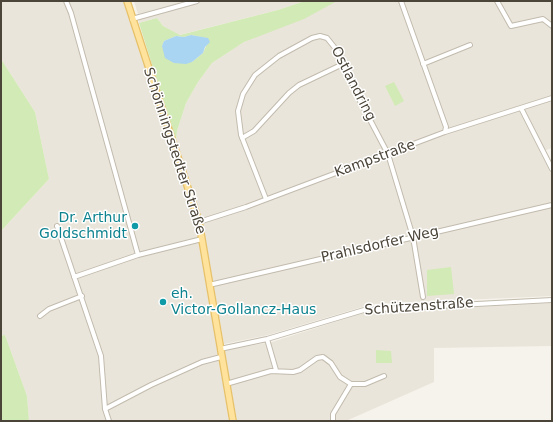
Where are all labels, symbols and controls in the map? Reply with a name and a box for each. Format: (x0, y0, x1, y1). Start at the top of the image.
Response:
street label: Ostlandring (327, 44, 379, 124)
street label: Schönningstedter Straße (139, 66, 209, 236)
street label: Kampstraße (332, 137, 418, 181)
place label: Dr. Arthur Goldschmidt (39, 210, 127, 242)
marker: Dr. Arthur Goldschmidt (130, 221, 140, 231)
street label: Prahlsdorfer Weg (320, 223, 440, 267)
place label: eh. Victor-Gollancz-Haus (171, 286, 316, 318)
street label: Schützenstraße (364, 295, 474, 319)
marker: eh. Victor-Gollancz-Haus (158, 297, 168, 307)

